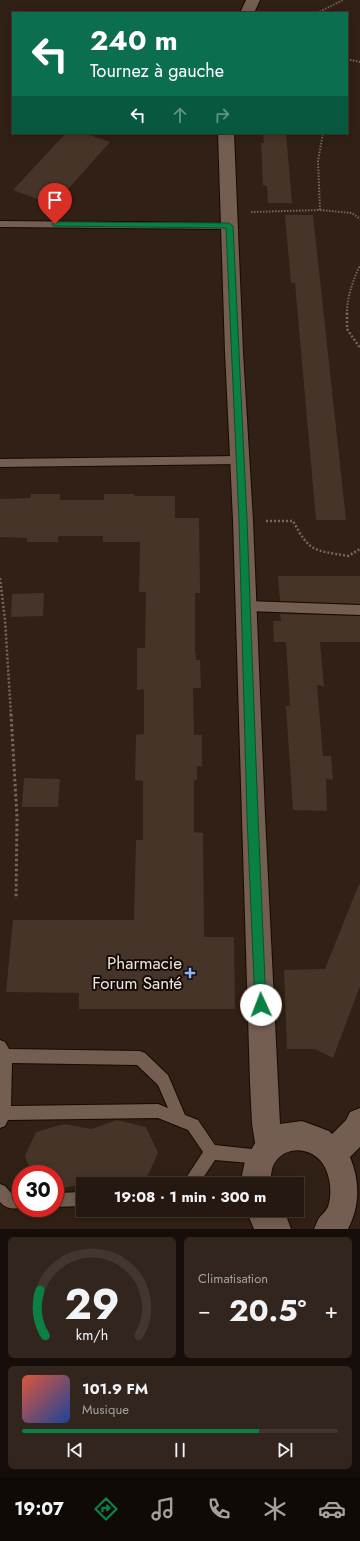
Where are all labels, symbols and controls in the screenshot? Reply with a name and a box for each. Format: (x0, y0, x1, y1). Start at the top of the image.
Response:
text: 240 m (90, 20, 178, 61)
icon: left (24, 28, 76, 80)
text: Tournez à gauche (90, 58, 224, 84)
icon: left (127, 104, 149, 126)
icon: ahead (169, 104, 191, 126)
icon: right (211, 104, 233, 126)
pin (38, 183, 72, 224)
icon: arrive (44, 189, 66, 211)
place label: Pharmacie Forum Santé (92, 951, 182, 995)
marker: Pharmacie Forum Santé (185, 968, 195, 978)
position arrow (240, 984, 282, 1026)
speed limit sign: 30 (12, 1165, 64, 1217)
text: 19:08 · 1 min · 300 m (114, 1186, 266, 1208)
text: Climatisation (198, 1269, 268, 1288)
text: 29 (64, 1273, 120, 1334)
text: 20.5° (229, 1289, 306, 1332)
text: − (198, 1294, 211, 1326)
text: + (324, 1294, 338, 1326)
text: km/h (76, 1324, 108, 1344)
text: 101.9 FM (82, 1378, 148, 1400)
text: Musique (82, 1400, 129, 1419)
icon: previous (64, 1439, 86, 1461)
icon: pause (169, 1439, 191, 1461)
icon: next (274, 1439, 296, 1461)
icon: directions (92, 1495, 120, 1523)
icon: music (149, 1495, 177, 1523)
icon: phone (205, 1495, 233, 1523)
icon: climate (261, 1495, 289, 1523)
icon: car (318, 1495, 346, 1523)
text: 19:07 (14, 1496, 64, 1522)

